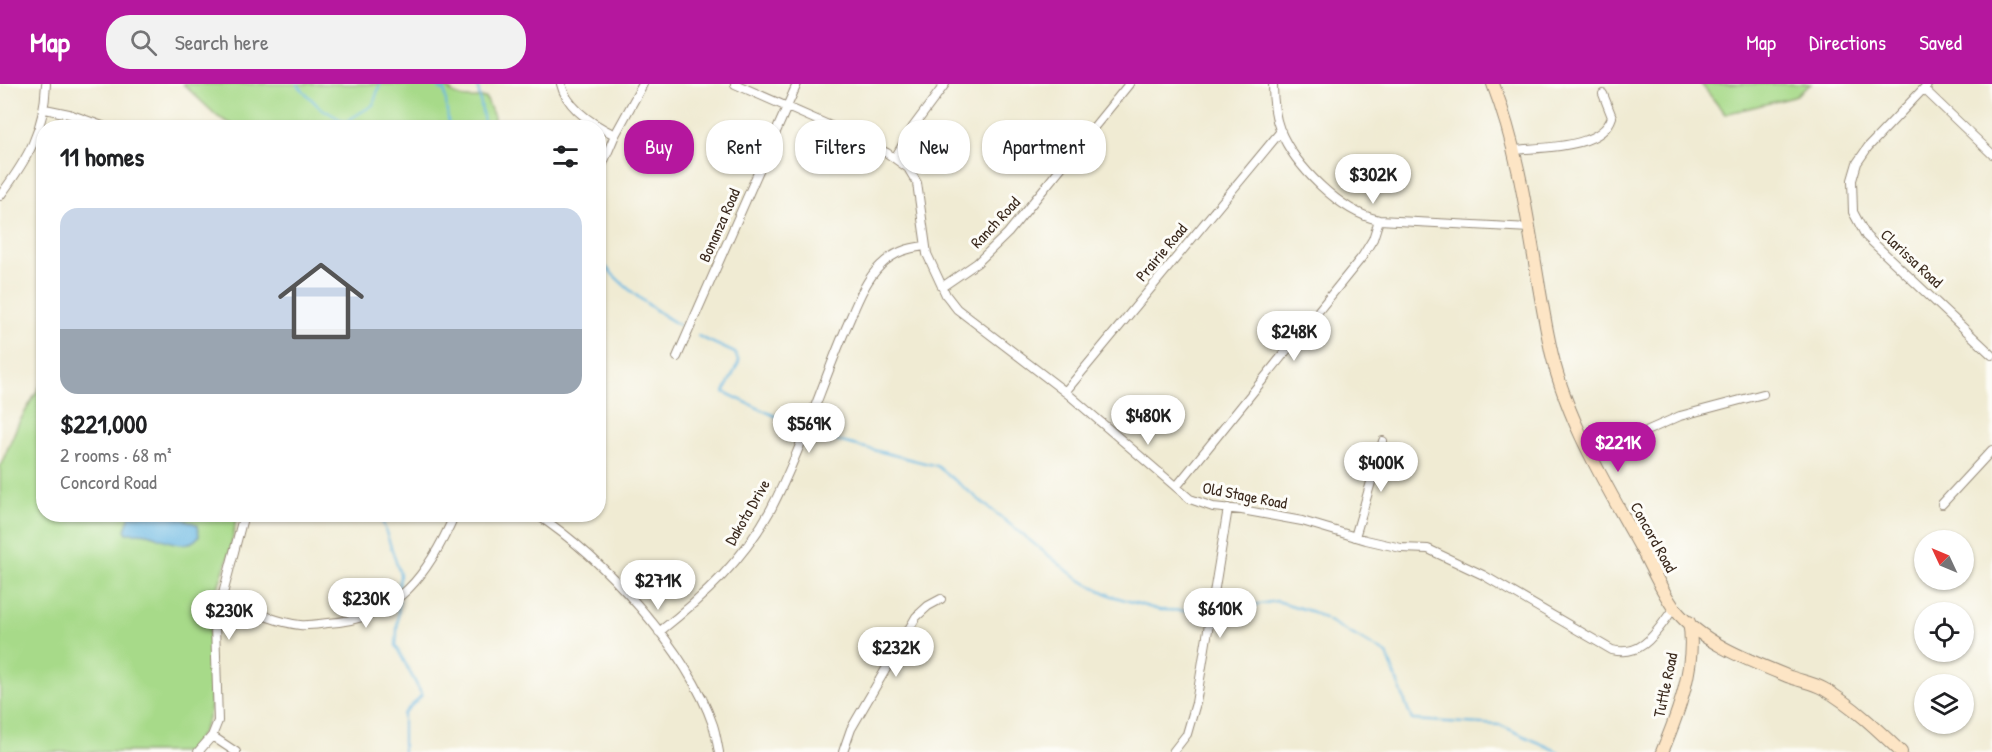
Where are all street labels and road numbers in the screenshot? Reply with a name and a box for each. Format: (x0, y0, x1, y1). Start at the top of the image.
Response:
street label: Bonanza Road (693, 185, 745, 265)
street label: Ranch Road (965, 191, 1025, 253)
street label: Prairie Road (1130, 218, 1192, 286)
street label: Clarissa Road (1876, 224, 1948, 292)
street label: Dakota Drive (719, 475, 775, 549)
street label: Old Stage Road (1201, 476, 1289, 514)
street label: Concord Road (1626, 498, 1682, 576)
street label: Tuttle Road (1647, 651, 1683, 719)

